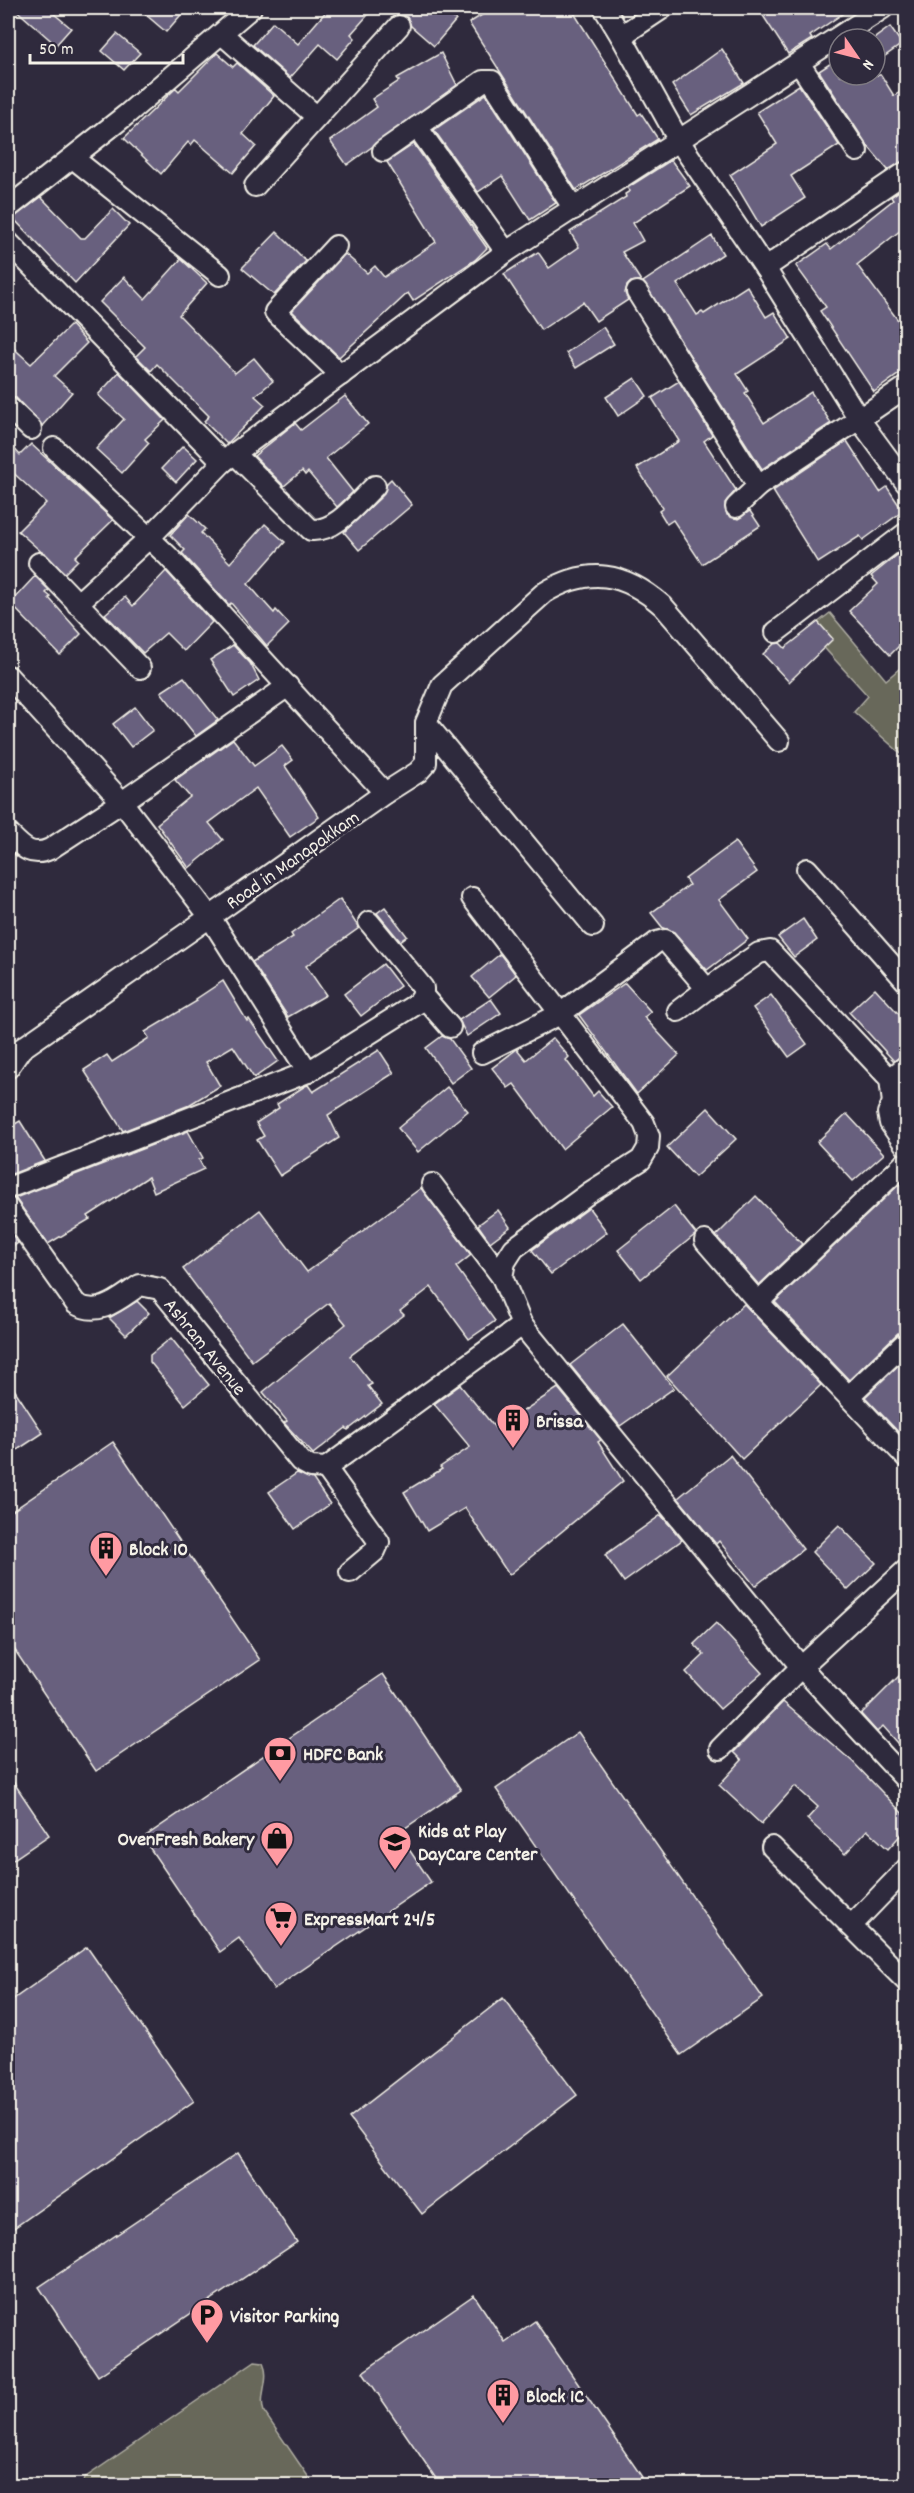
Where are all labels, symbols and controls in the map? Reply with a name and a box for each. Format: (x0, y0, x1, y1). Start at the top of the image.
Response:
scale bar (30, 27, 183, 65)
north arrow (827, 27, 887, 87)
text: 50 m (39, 38, 74, 63)
text: N (855, 54, 879, 74)
street label: Road in Manapakkam (221, 805, 366, 918)
street label: Ashram Avenue (156, 1293, 252, 1403)
building icon: Brissa (495, 1402, 531, 1449)
place label: Brissa (536, 1409, 583, 1437)
building icon: Block 10 (88, 1530, 124, 1577)
place label: Block 10 (129, 1537, 188, 1565)
bank icon: HDFC Bank (262, 1735, 298, 1782)
place label: HDFC Bank (303, 1742, 383, 1770)
place label: Kids at Play DayCare Center (418, 1819, 538, 1870)
shop icon: OvenFresh Bakery (259, 1820, 295, 1867)
school or university icon: Kids at Play DayCare Center (377, 1824, 413, 1871)
place label: OvenFresh Bakery (117, 1827, 255, 1855)
supermarket icon: ExpressMart 24/5 (263, 1900, 299, 1947)
place label: ExpressMart 24/5 (304, 1907, 435, 1935)
parking icon: Visitor Parking (189, 2297, 225, 2344)
place label: Visitor Parking (230, 2304, 340, 2332)
building icon: Block 1C (485, 2377, 521, 2424)
place label: Block 1C (526, 2384, 584, 2412)

